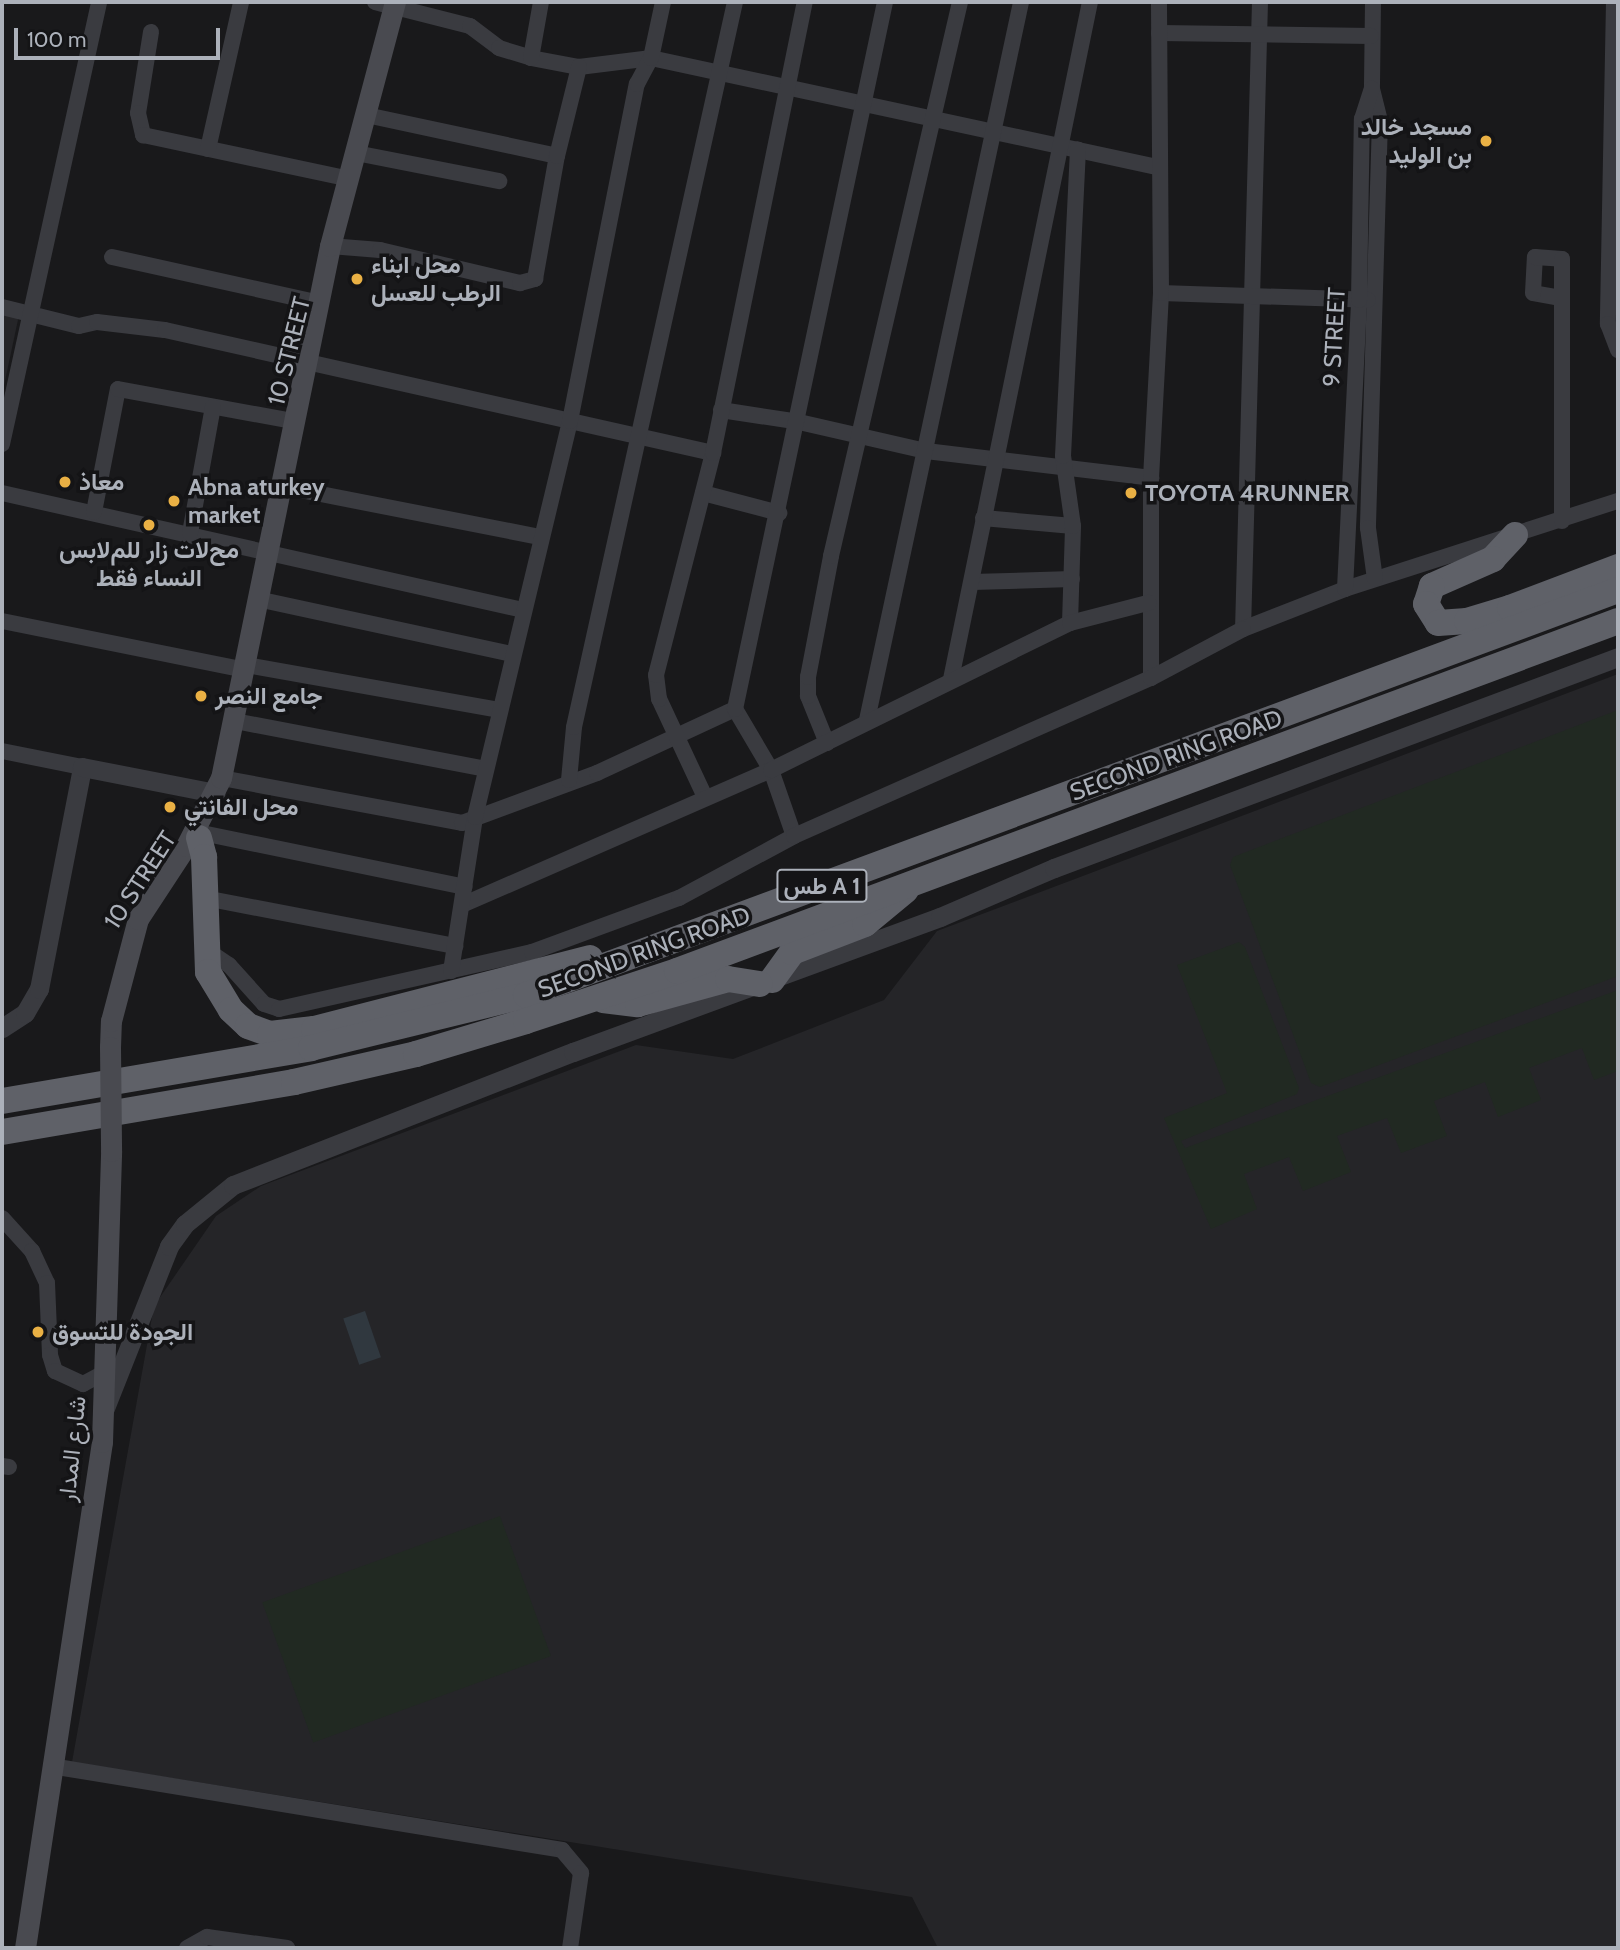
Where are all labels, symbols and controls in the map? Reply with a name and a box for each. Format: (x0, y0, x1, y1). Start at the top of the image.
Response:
scale bar (18, 14, 224, 58)
text: 100 m (27, 27, 86, 52)
place label: مسجد خالد بن الوليد (1361, 113, 1472, 169)
marker: مسجد خالد بن الوليد (1478, 133, 1494, 149)
place label: محل ابناء الرطب للعسل (371, 251, 501, 307)
marker: محل ابناء الرطب للعسل (349, 271, 365, 287)
street label: 9 STREET (1317, 286, 1351, 388)
street label: 10 STREET (262, 294, 316, 408)
place label: معاذ (79, 468, 124, 496)
place label: Abna aturkey market (188, 473, 325, 529)
marker: معاذ (57, 474, 73, 490)
place label: TOYOTA 4RUNNER (1145, 479, 1350, 507)
marker: TOYOTA 4RUNNER (1123, 485, 1139, 501)
marker: Abna aturkey market (166, 493, 182, 509)
marker: محﻻت زار للمﻻبس النساء فقط (141, 517, 157, 533)
place label: محﻻت زار للمﻻبس النساء فقط (59, 536, 239, 592)
place label: جامع النصر (215, 682, 323, 710)
marker: جامع النصر (193, 688, 209, 704)
street label: SECOND RING ROAD (1066, 703, 1286, 807)
place label: محل الفانتي (184, 793, 299, 821)
marker: محل الفانتي (162, 799, 178, 815)
street label: 10 STREET (98, 826, 182, 934)
road number: طس A 1 (775, 866, 869, 906)
street label: SECOND RING ROAD (534, 900, 754, 1004)
place label: الجودة للتسوق (52, 1318, 193, 1346)
marker: الجودة للتسوق (30, 1324, 46, 1340)
street label: شارع المدار (52, 1395, 92, 1503)

